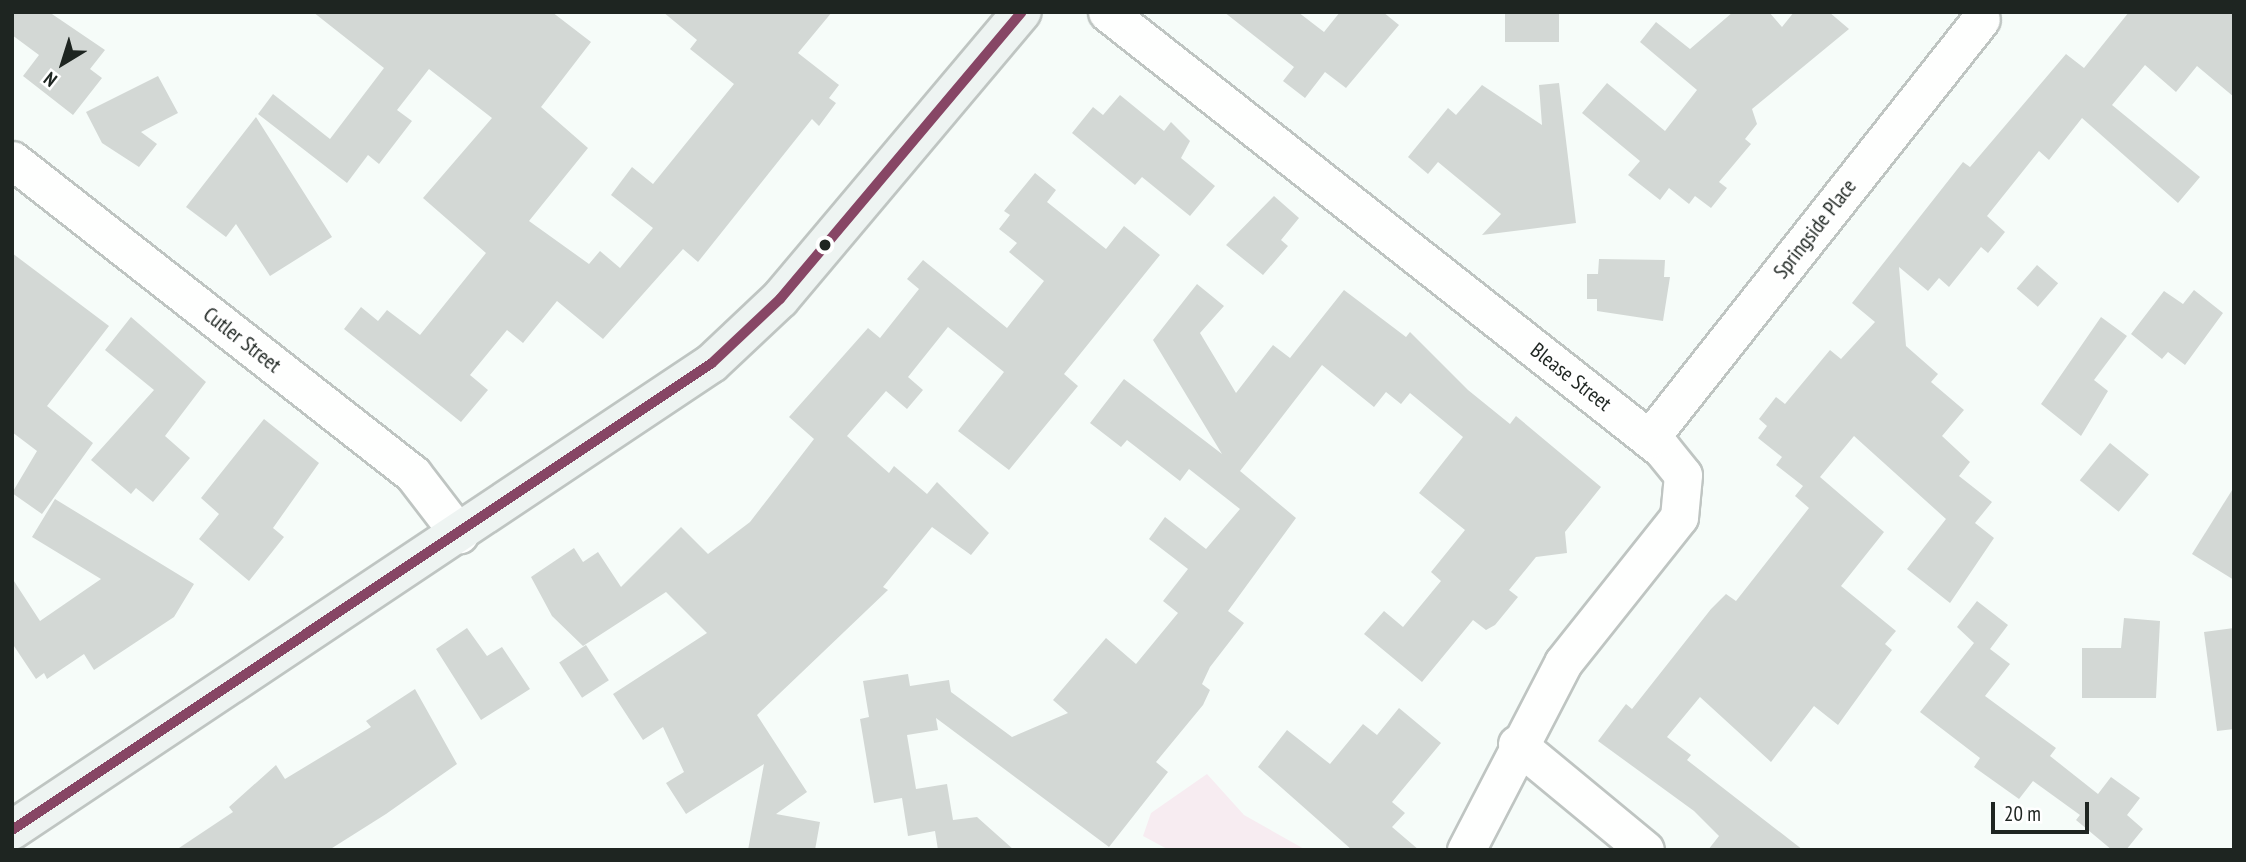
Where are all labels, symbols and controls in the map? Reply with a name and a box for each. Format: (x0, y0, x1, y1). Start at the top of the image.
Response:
north arrow (28, 28, 98, 98)
text: N (39, 67, 62, 92)
street label: Springside Place (1768, 174, 1862, 284)
unlabelled marker (818, 238, 832, 252)
street label: Cutler Street (198, 302, 286, 378)
street label: Blease Street (1526, 338, 1616, 416)
scale bar (1994, 788, 2092, 832)
text: 20 m (2004, 800, 2041, 827)

